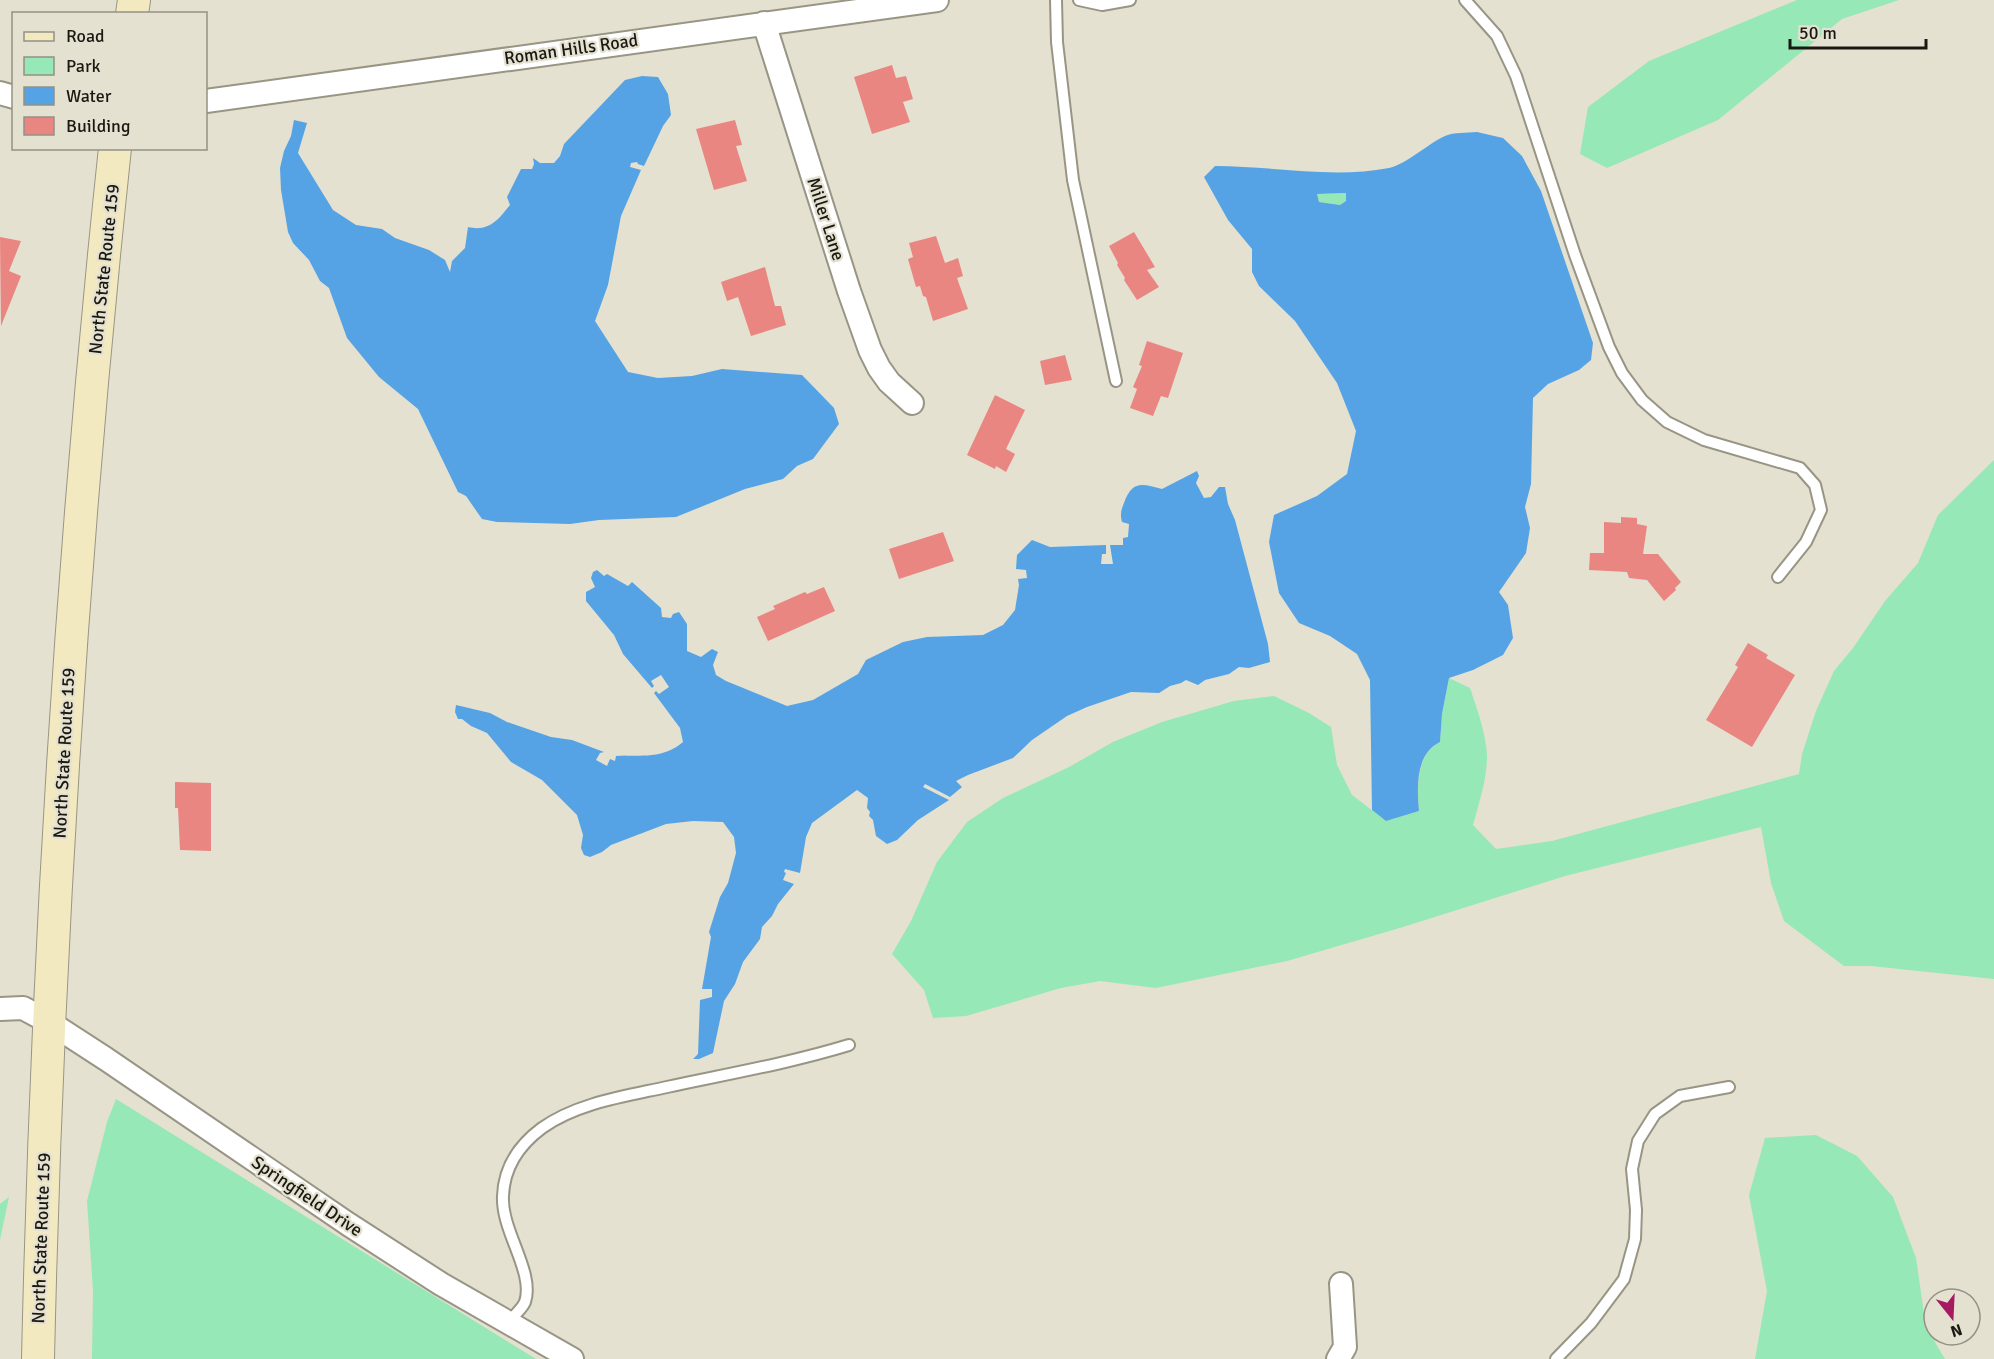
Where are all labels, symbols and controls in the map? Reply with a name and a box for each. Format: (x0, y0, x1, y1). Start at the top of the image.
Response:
legend (12, 12, 207, 150)
scale bar (1790, 12, 1926, 50)
text: 50 m (1799, 22, 1837, 44)
text: Road (66, 25, 105, 47)
street label: Roman Hills Road (503, 29, 639, 69)
text: Park (66, 55, 101, 77)
text: Water (66, 85, 112, 107)
text: Building (66, 115, 130, 137)
street label: Miller Lane (802, 175, 850, 263)
street label: North State Route 159 (84, 183, 124, 355)
street label: North State Route 159 (49, 667, 79, 839)
street label: Springfield Drive (247, 1151, 367, 1241)
street label: North State Route 159 (27, 1152, 55, 1324)
north arrow (1922, 1287, 1982, 1347)
text: N (1948, 1319, 1965, 1342)

